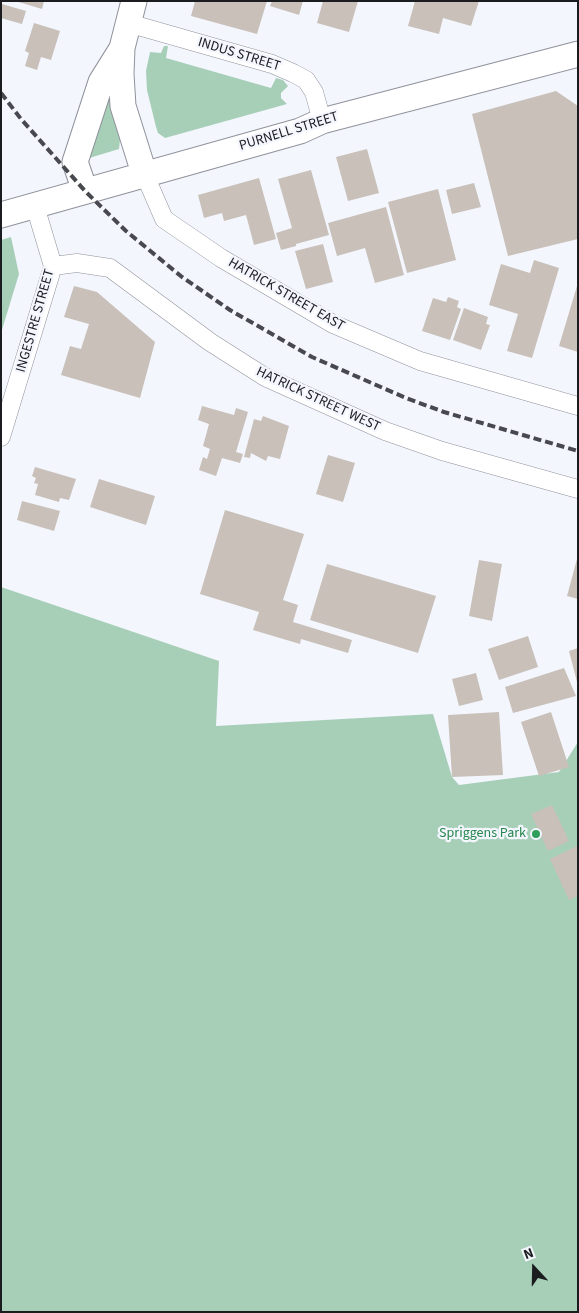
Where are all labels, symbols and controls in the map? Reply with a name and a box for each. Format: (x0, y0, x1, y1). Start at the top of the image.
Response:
street label: INDUS STREET (196, 34, 282, 76)
street label: PURNELL STREET (237, 109, 341, 155)
street label: HATRICK STREET EAST (225, 255, 347, 335)
street label: INGESTRE STREET (13, 267, 59, 375)
street label: HATRICK STREET WEST (253, 364, 383, 436)
place label: Spriggens Park (439, 826, 526, 842)
marker: Spriggens Park (530, 828, 542, 840)
north arrow (509, 1243, 559, 1293)
text: N (521, 1243, 537, 1265)

